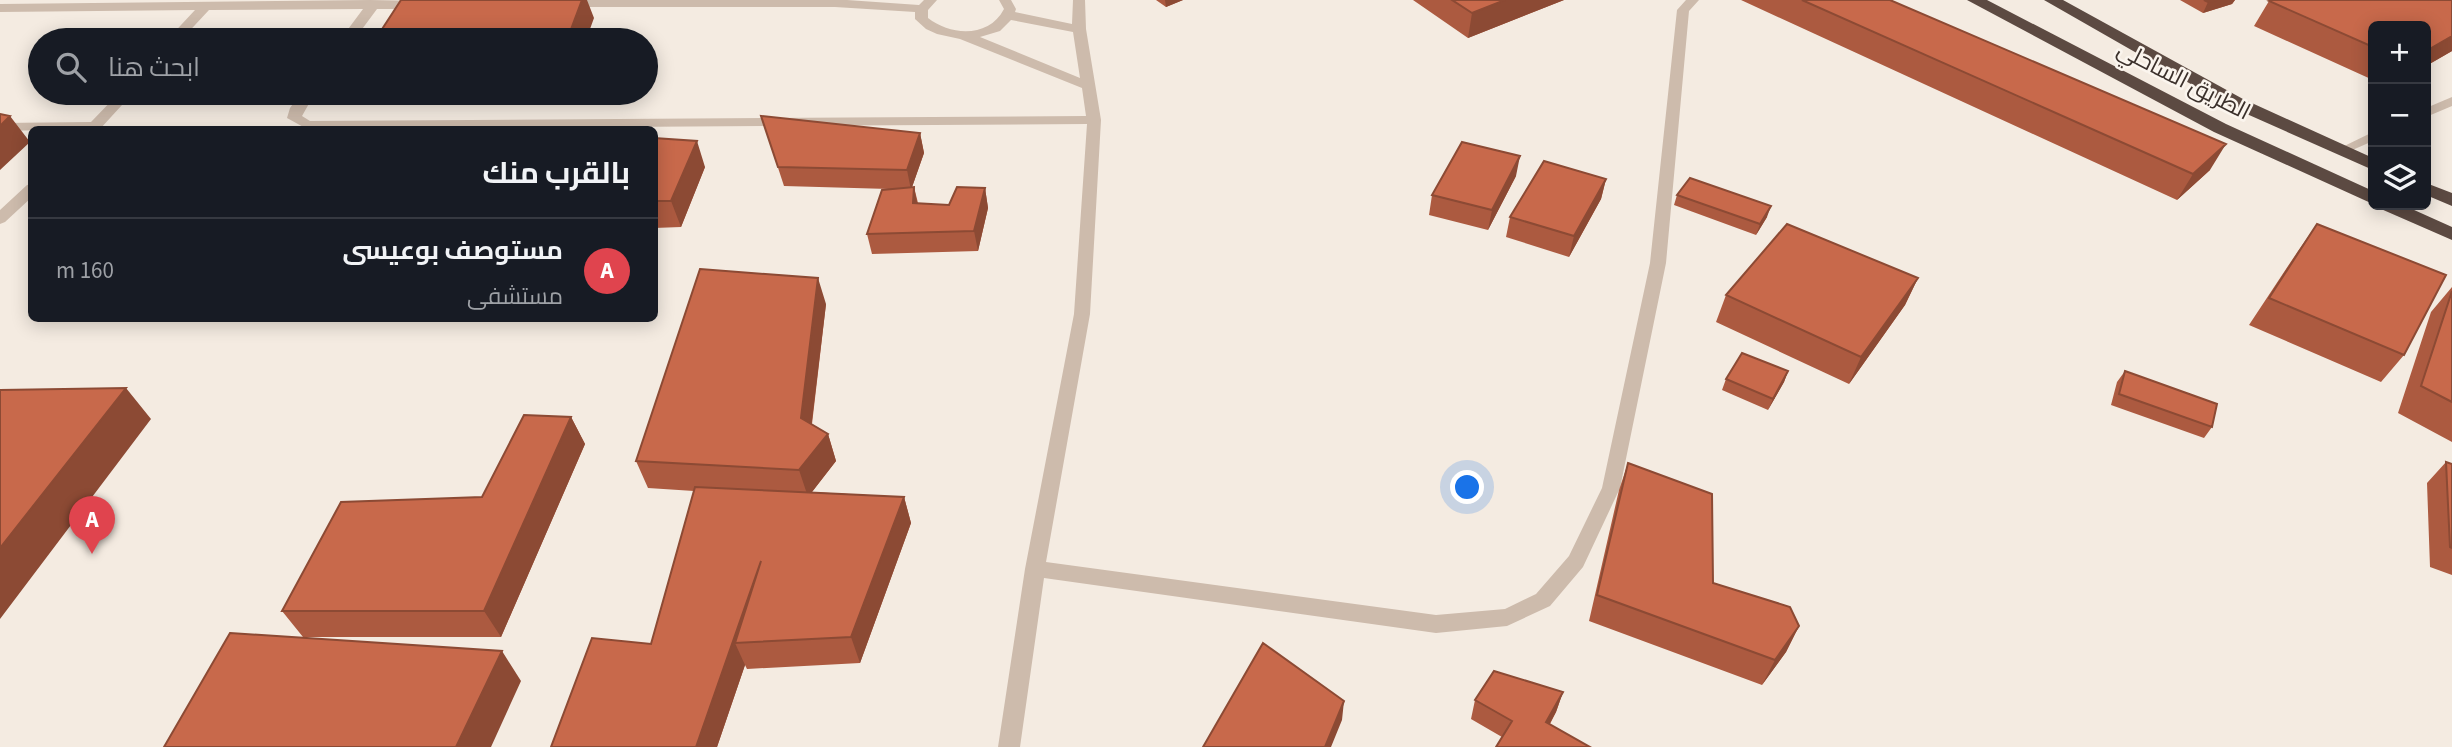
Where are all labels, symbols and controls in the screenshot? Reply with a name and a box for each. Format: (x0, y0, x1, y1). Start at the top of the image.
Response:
map controls (2368, 21, 2431, 210)
button: + (2368, 21, 2431, 84)
search box (28, 28, 658, 105)
street label: الطريق الساحلي (2111, 33, 2256, 129)
icon: search (52, 48, 90, 86)
text: ابحث هنا (108, 49, 200, 86)
button: − (2368, 84, 2431, 147)
button: layers (2368, 147, 2431, 210)
text: بالقرب منك (482, 152, 630, 195)
text: مستوصف بوعيسى (342, 232, 563, 269)
text: 160 m (56, 254, 114, 287)
text: A (600, 254, 614, 287)
text: مستشفى (467, 280, 563, 313)
your location (1450, 470, 1484, 504)
pin: A (69, 496, 115, 554)

